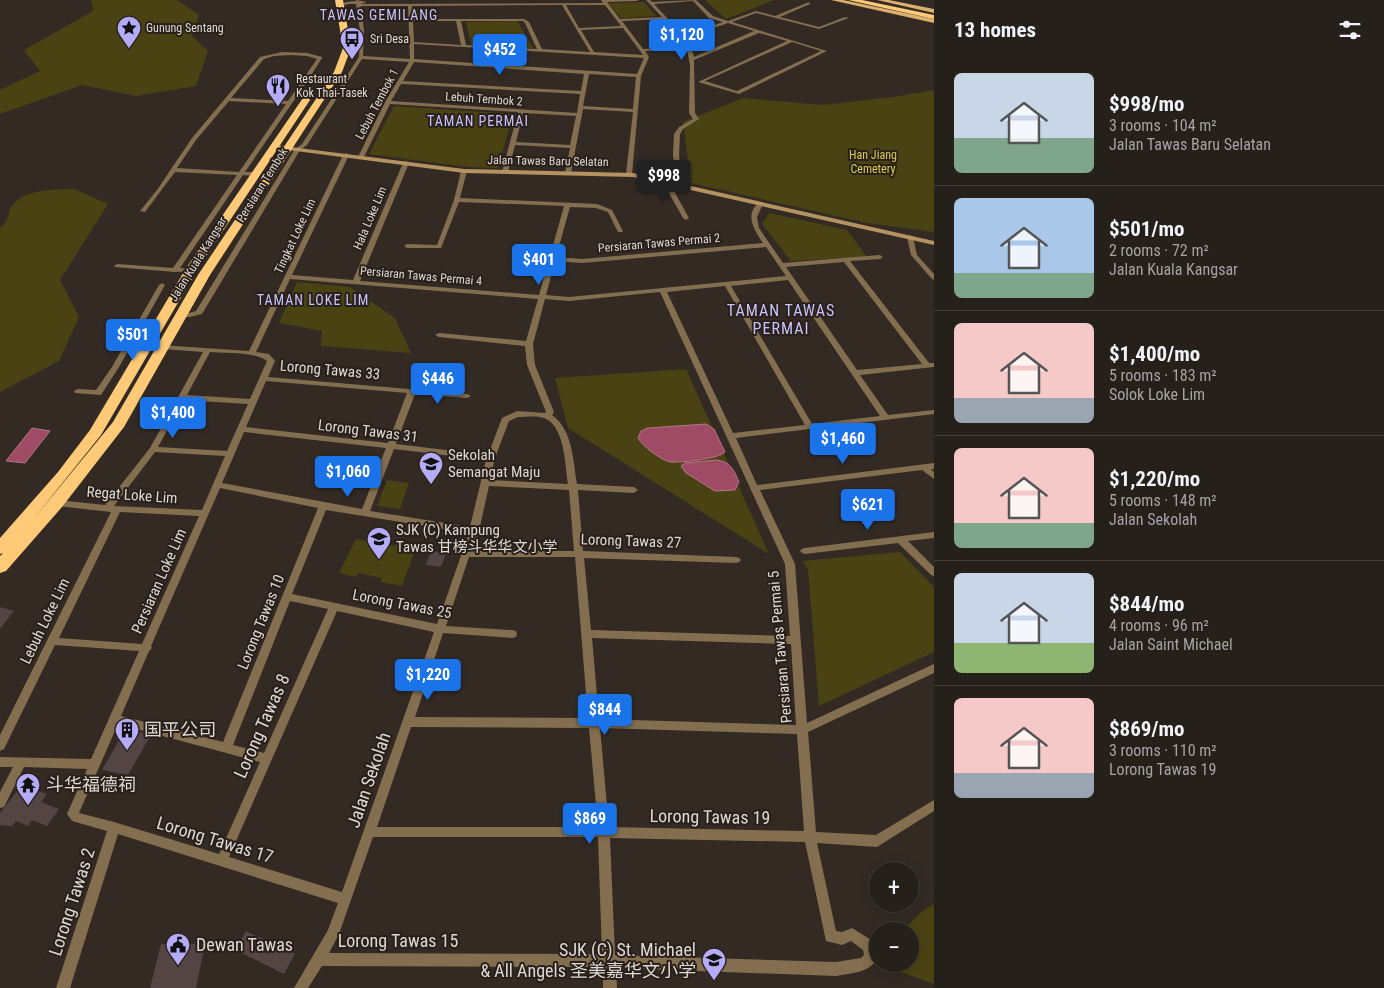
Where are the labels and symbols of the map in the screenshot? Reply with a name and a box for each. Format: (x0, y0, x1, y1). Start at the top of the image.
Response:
district label: TAWAS GEMILANG (320, 7, 438, 23)
place icon: Gunung Sentang (116, 15, 142, 49)
pin: $1,120 (641, 18, 723, 61)
place label: Gunung Sentang (146, 21, 224, 35)
bus stop icon: Sri Desa (339, 26, 365, 60)
place label: Sri Desa (370, 32, 409, 46)
pin: $452 (470, 34, 530, 76)
street label: Lebuh Tembok 1 (353, 66, 401, 142)
place label: Restaurant Kok Thai-Tasek (296, 72, 368, 100)
restaurant icon: Restaurant Kok Thai-Tasek (265, 73, 291, 107)
street label: Lebuh Tembok 2 (445, 89, 523, 109)
district label: TAMAN PERMAI (427, 113, 529, 129)
street label: Persiaran Tembok (234, 145, 291, 225)
park label: Han Jiang Cemetery (849, 148, 897, 176)
street label: Jalan Tawas Baru Selatan (487, 153, 609, 169)
pin: $998 (634, 160, 694, 202)
street label: Hala Loke Lim (350, 184, 390, 252)
street label: Tingkat Loke Lim (272, 196, 318, 276)
street label: Jalan Kuala Kangsar (166, 214, 230, 304)
street label: Persiaran Tawas Permai 2 (597, 231, 721, 255)
pin: $401 (509, 244, 569, 286)
street label: Persiaran Tawas Permai 4 (359, 264, 483, 288)
district label: TAMAN LOKE LIM (257, 292, 369, 308)
district label: TAMAN TAWAS PERMAI (727, 301, 835, 338)
pin: $501 (103, 318, 163, 361)
street label: Lorong Tawas 33 (279, 357, 381, 383)
pin: $446 (408, 362, 468, 405)
pin: $1,400 (132, 396, 214, 439)
street label: Lorong Tawas 31 (317, 416, 419, 446)
pin: $1,460 (802, 422, 884, 465)
place label: Sekolah Semangat Maju (448, 446, 540, 481)
school or university icon: Sekolah Semangat Maju (418, 451, 444, 485)
pin: $1,060 (307, 456, 389, 498)
street label: Regat Loke Lim (86, 483, 178, 507)
pin: $621 (838, 488, 898, 531)
place label: SJK (C) Kampung Tawas 甘榜斗华华文小学 (396, 521, 557, 556)
street label: Persiaran Loke Lim (128, 526, 190, 636)
school or university icon: SJK (C) Kampung Tawas 甘榜斗华华文小学 (366, 526, 392, 560)
street label: Lorong Tawas 27 (580, 530, 682, 552)
street label: Persiaran Tawas Permai 5 (764, 570, 796, 724)
street label: Lorong Tawas 10 (234, 572, 288, 672)
street label: Lebuh Loke Lim (16, 575, 74, 667)
street label: Lorong Tawas 25 (351, 586, 453, 622)
pin: $1,220 (387, 658, 469, 701)
street label: Lorong Tawas 8 (229, 670, 294, 781)
pin: $844 (575, 694, 635, 736)
building icon: 国平公司 (114, 717, 140, 751)
place label: 国平公司 (144, 719, 216, 740)
street label: Jalan Sekolah (342, 729, 395, 830)
temple icon: 斗华福德祠 (15, 772, 41, 806)
place label: 斗华福德祠 (46, 774, 136, 795)
pin: $869 (560, 802, 620, 845)
street label: Lorong Tawas 19 (649, 805, 771, 828)
street label: Lorong Tawas 17 (154, 812, 276, 867)
street label: Lorong Tawas 2 (44, 845, 99, 958)
street label: Lorong Tawas 15 (338, 930, 458, 951)
public building icon: Dewan Tawas (165, 932, 191, 966)
place label: Dewan Tawas (196, 934, 293, 955)
place label: SJK (C) St. Michael & All Angels 圣美嘉华文小学 (480, 939, 696, 981)
school or university icon: SJK (C) St. Michael & All Angels 圣美嘉华文小学 (701, 947, 727, 981)

